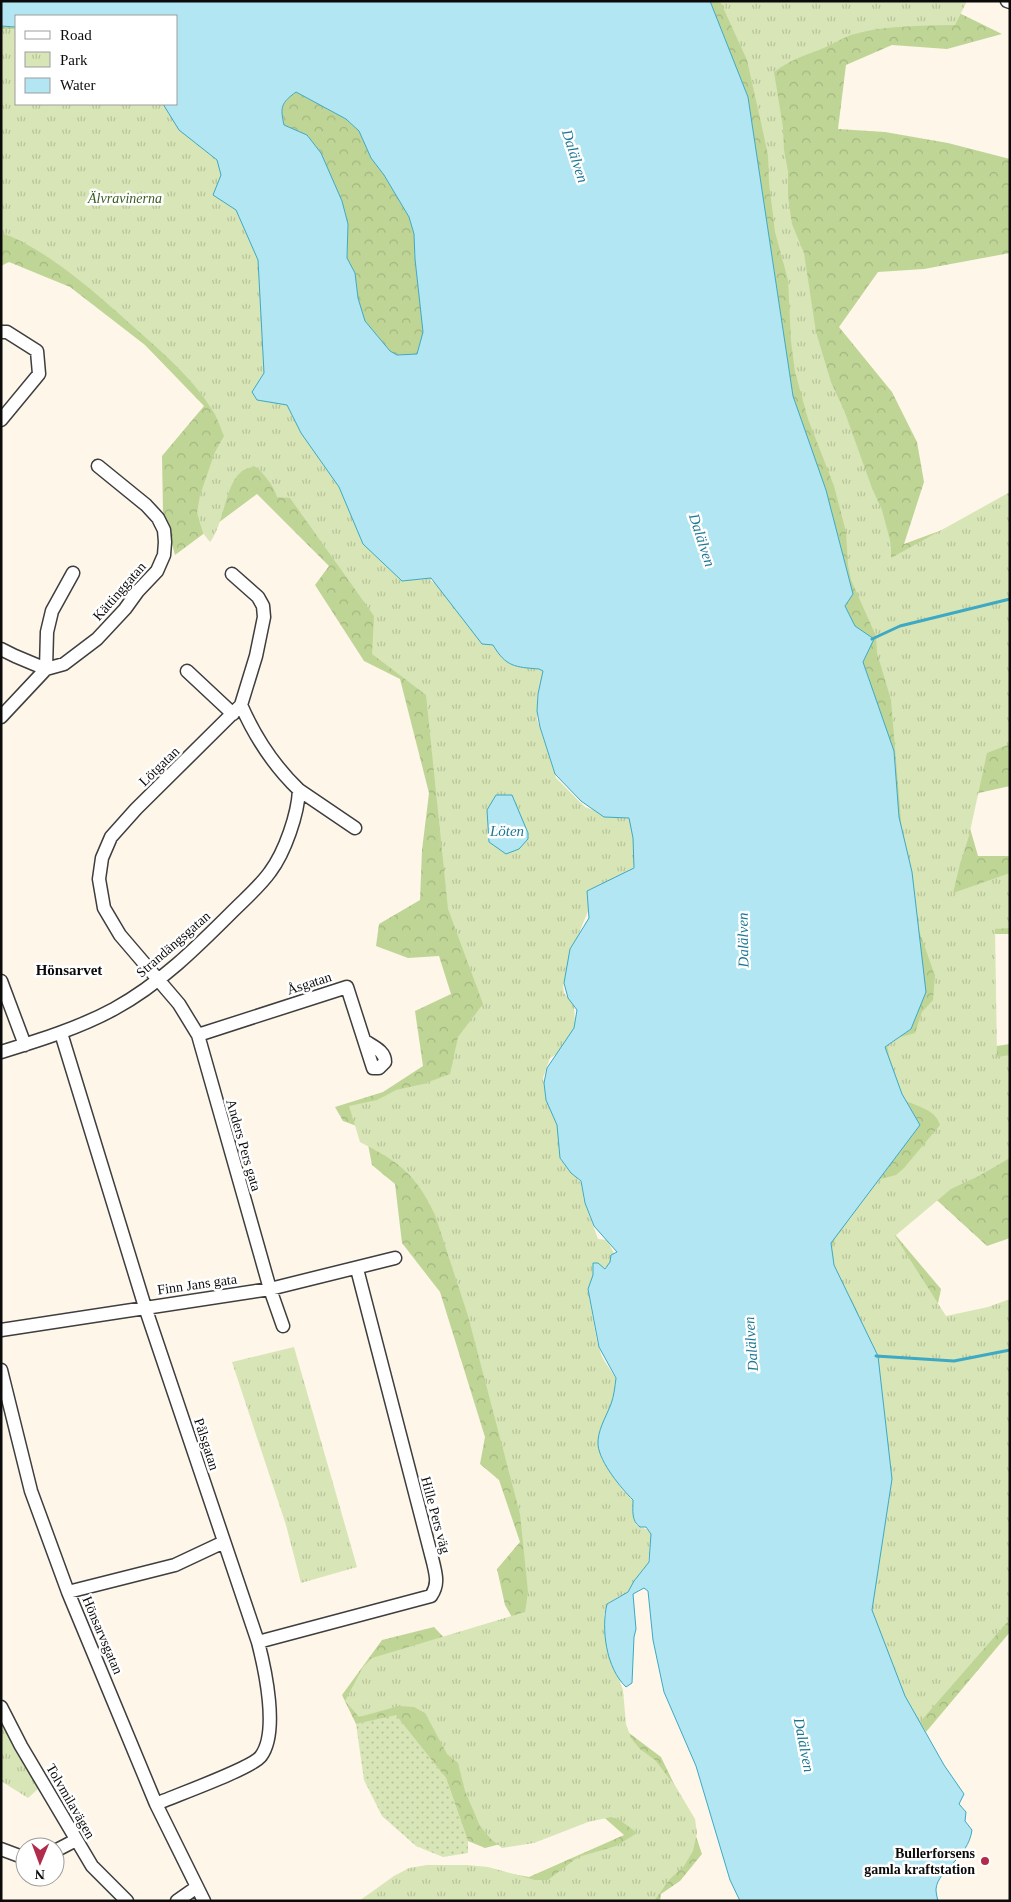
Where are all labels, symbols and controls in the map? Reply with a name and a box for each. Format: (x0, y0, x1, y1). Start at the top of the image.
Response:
legend (15, 15, 178, 105)
text: Road (60, 27, 92, 43)
text: Park (60, 52, 88, 68)
text: Water (60, 77, 95, 93)
water label: Dalälven (559, 126, 591, 185)
park label: Älvravinerna (87, 190, 162, 206)
water label: Dalälven (686, 510, 718, 569)
street label: Kättinggatan (90, 559, 149, 624)
street label: Lötgatan (136, 744, 182, 789)
water label: Löten (489, 823, 524, 839)
street label: Strandängsgatan (133, 908, 213, 980)
water label: Dalälven (735, 912, 751, 969)
district label: Hönsarvet (36, 962, 102, 978)
street label: Åsgatan (285, 969, 333, 998)
street label: Anders Pers gata (223, 1097, 264, 1194)
street label: Finn Jans gata (156, 1271, 239, 1297)
water label: Dalälven (741, 1316, 761, 1373)
street label: Pålsgatan (191, 1416, 222, 1472)
street label: Hille Pers väg (418, 1475, 453, 1555)
street label: Hönsarvsgatan (79, 1594, 126, 1676)
water label: Dalälven (791, 1716, 817, 1774)
street label: Tolvmilavägen (43, 1761, 98, 1841)
north arrow (15, 1837, 65, 1887)
place label: Bullerforsens gamla kraftstation (864, 1846, 976, 1877)
marker: Bullerforsens gamla kraftstation (979, 1855, 991, 1867)
text: N (35, 1867, 45, 1882)

